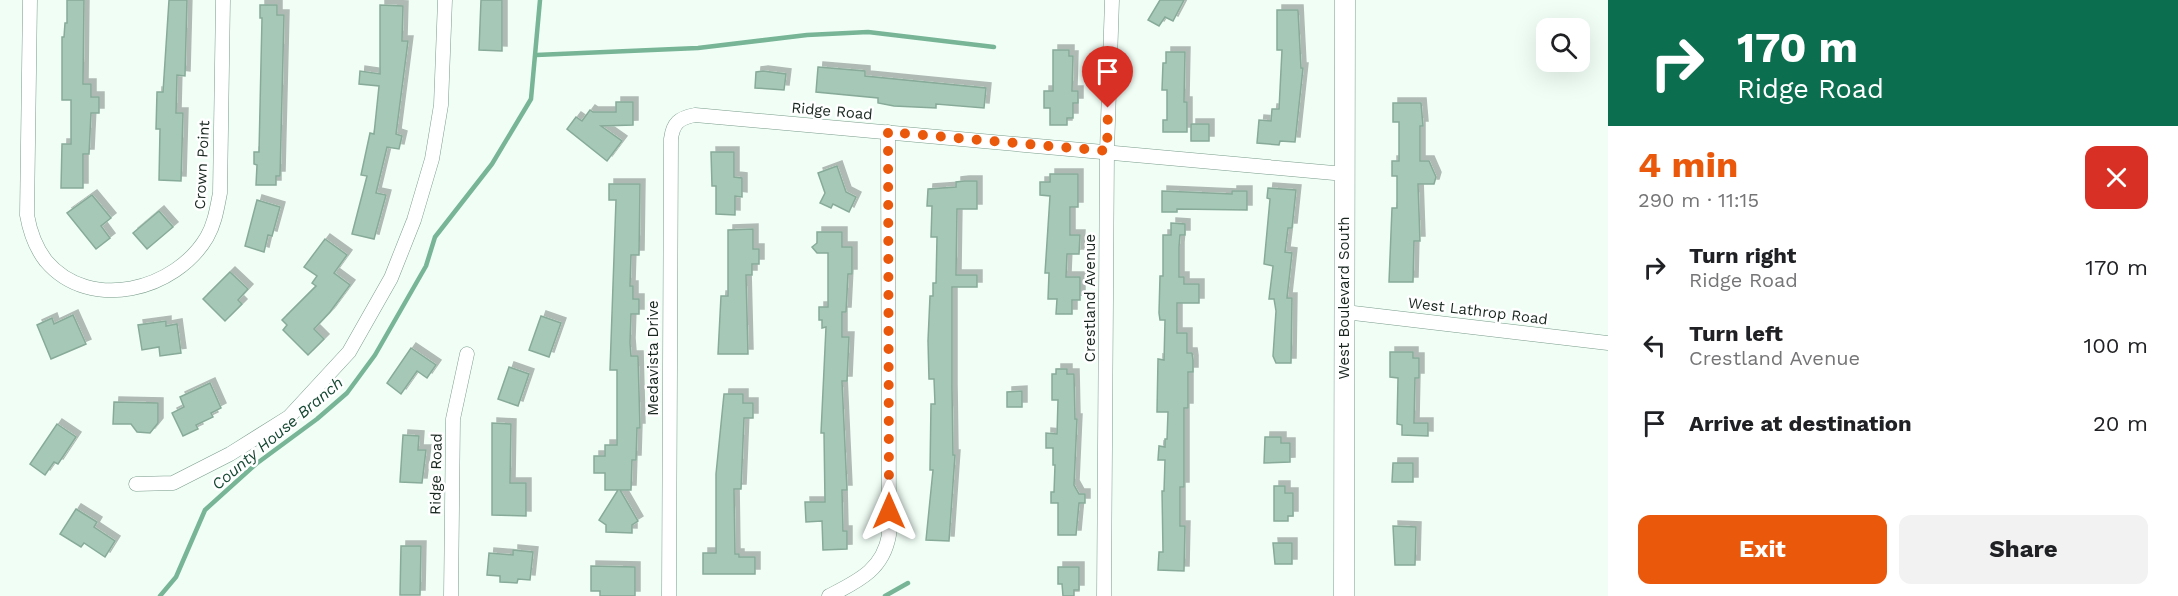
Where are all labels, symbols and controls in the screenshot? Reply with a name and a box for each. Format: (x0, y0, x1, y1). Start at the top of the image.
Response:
map controls (1536, 18, 1590, 72)
button: search (1536, 18, 1590, 72)
text: 170 m (1737, 23, 1858, 72)
icon: right (1638, 24, 1716, 102)
pin (1082, 46, 1133, 108)
icon: arrive (1091, 55, 1124, 88)
text: Ridge Road (1737, 73, 1884, 105)
street label: Ridge Road (791, 98, 873, 124)
street label: Crown Point (191, 119, 213, 210)
text: 4 min (1638, 144, 1738, 186)
button: close (2085, 146, 2148, 209)
text: 290 m · 11:15 (1638, 188, 1759, 212)
street label: West Boulevard South (1335, 217, 1353, 379)
street label: Crestland Avenue (1081, 234, 1099, 362)
text: Turn right (1689, 243, 1796, 268)
icon: right (1638, 251, 1671, 284)
text: 170 m (2085, 255, 2148, 280)
text: Ridge Road (1689, 268, 1798, 292)
street label: West Lathrop Road (1407, 293, 1549, 329)
street label: Medavista Drive (644, 300, 662, 416)
text: Turn left (1689, 321, 1783, 346)
icon: left (1638, 329, 1671, 362)
text: 100 m (2084, 333, 2148, 358)
text: Crestland Avenue (1689, 346, 1860, 370)
water label: County House Branch (208, 373, 347, 494)
icon: arrive (1638, 407, 1671, 440)
text: Arrive at destination (1689, 411, 1912, 436)
text: 20 m (2093, 411, 2148, 436)
street label: Ridge Road (426, 433, 446, 515)
position arrow (857, 479, 921, 543)
button: Exit (1638, 515, 1887, 584)
button: Share (1899, 515, 2148, 584)

